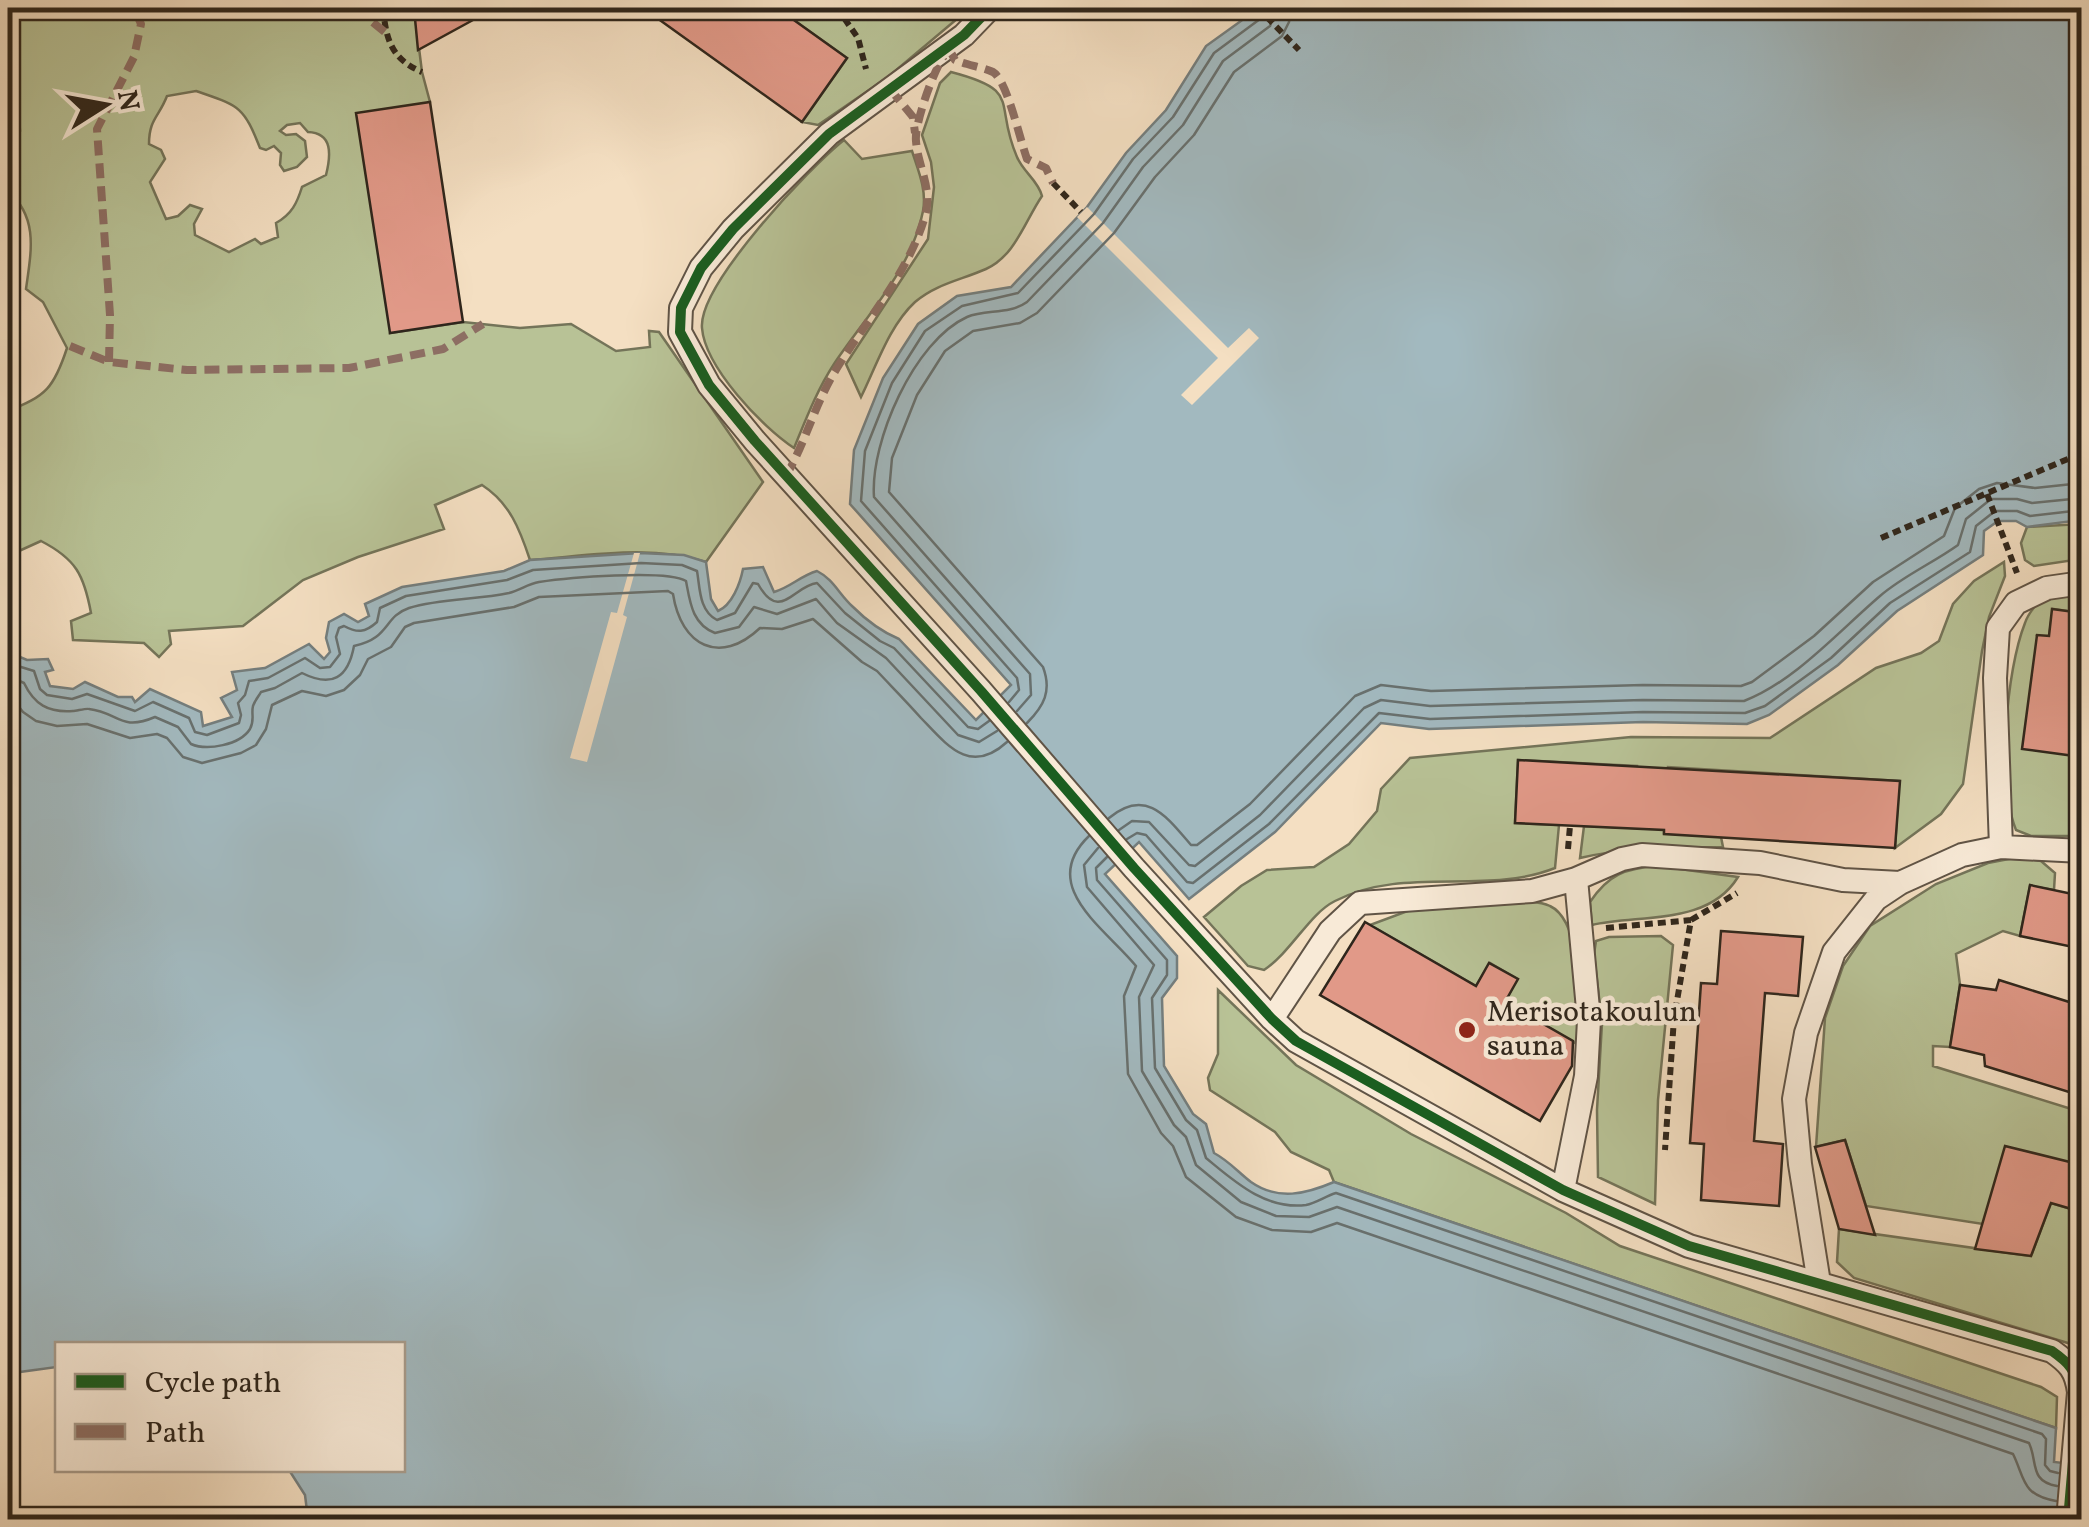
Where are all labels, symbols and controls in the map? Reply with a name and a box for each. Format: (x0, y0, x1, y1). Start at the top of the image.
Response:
north arrow (55, 55, 155, 155)
text: N (106, 87, 148, 114)
place label: Merisotakoulun sauna (1487, 992, 1697, 1068)
marker: Merisotakoulun sauna (1456, 1019, 1478, 1041)
legend (55, 1342, 405, 1472)
text: Cycle path (145, 1363, 281, 1405)
text: Path (145, 1413, 205, 1455)

